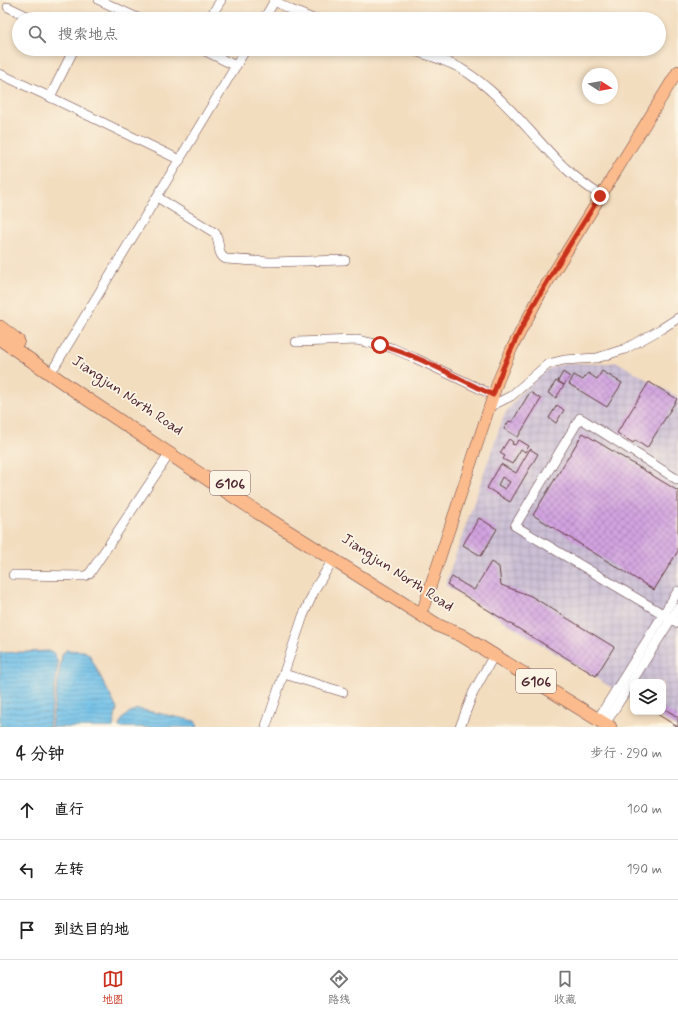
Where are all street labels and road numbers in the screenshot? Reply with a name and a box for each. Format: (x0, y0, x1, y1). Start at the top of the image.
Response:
street label: Jiangjun North Road (67, 351, 187, 441)
road number: G106 (210, 471, 250, 495)
street label: Jiangjun North Road (337, 529, 457, 617)
road number: G106 (516, 669, 556, 693)

